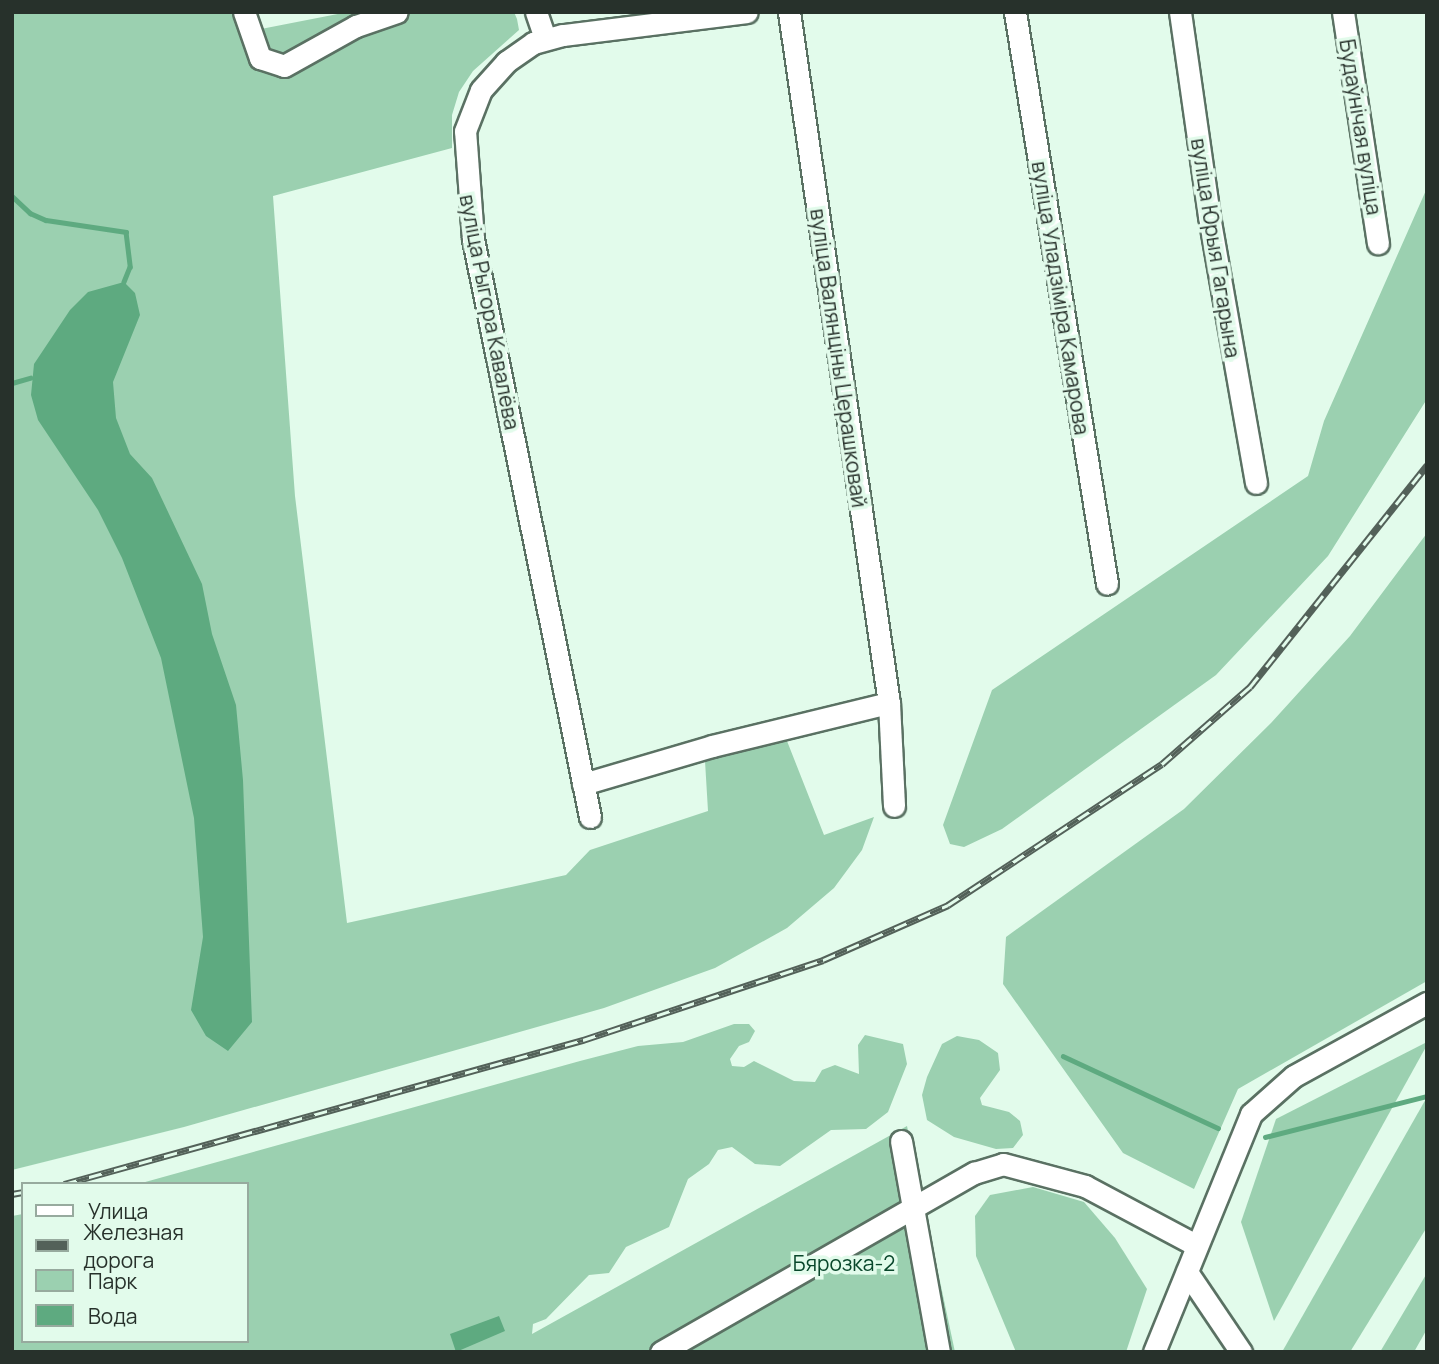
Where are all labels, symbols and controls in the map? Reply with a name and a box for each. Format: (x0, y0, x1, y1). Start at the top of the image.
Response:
street label: Будаўнічая вуліца (1335, 37, 1387, 217)
street label: вуліца Юрыя Гагарына (1186, 136, 1246, 360)
street label: вуліца Уладзіміра Камарова (1027, 159, 1095, 437)
street label: вуліца Рыгора Кавалёва (455, 192, 525, 432)
street label: вуліца Валянціны Церашковай (806, 207, 872, 509)
legend (21, 1182, 248, 1343)
text: Улица (88, 1197, 148, 1225)
text: Железная дорога (83, 1218, 184, 1274)
park label: Бярозка-2 (793, 1250, 895, 1276)
text: Парк (88, 1267, 137, 1295)
text: Вода (88, 1302, 138, 1330)

